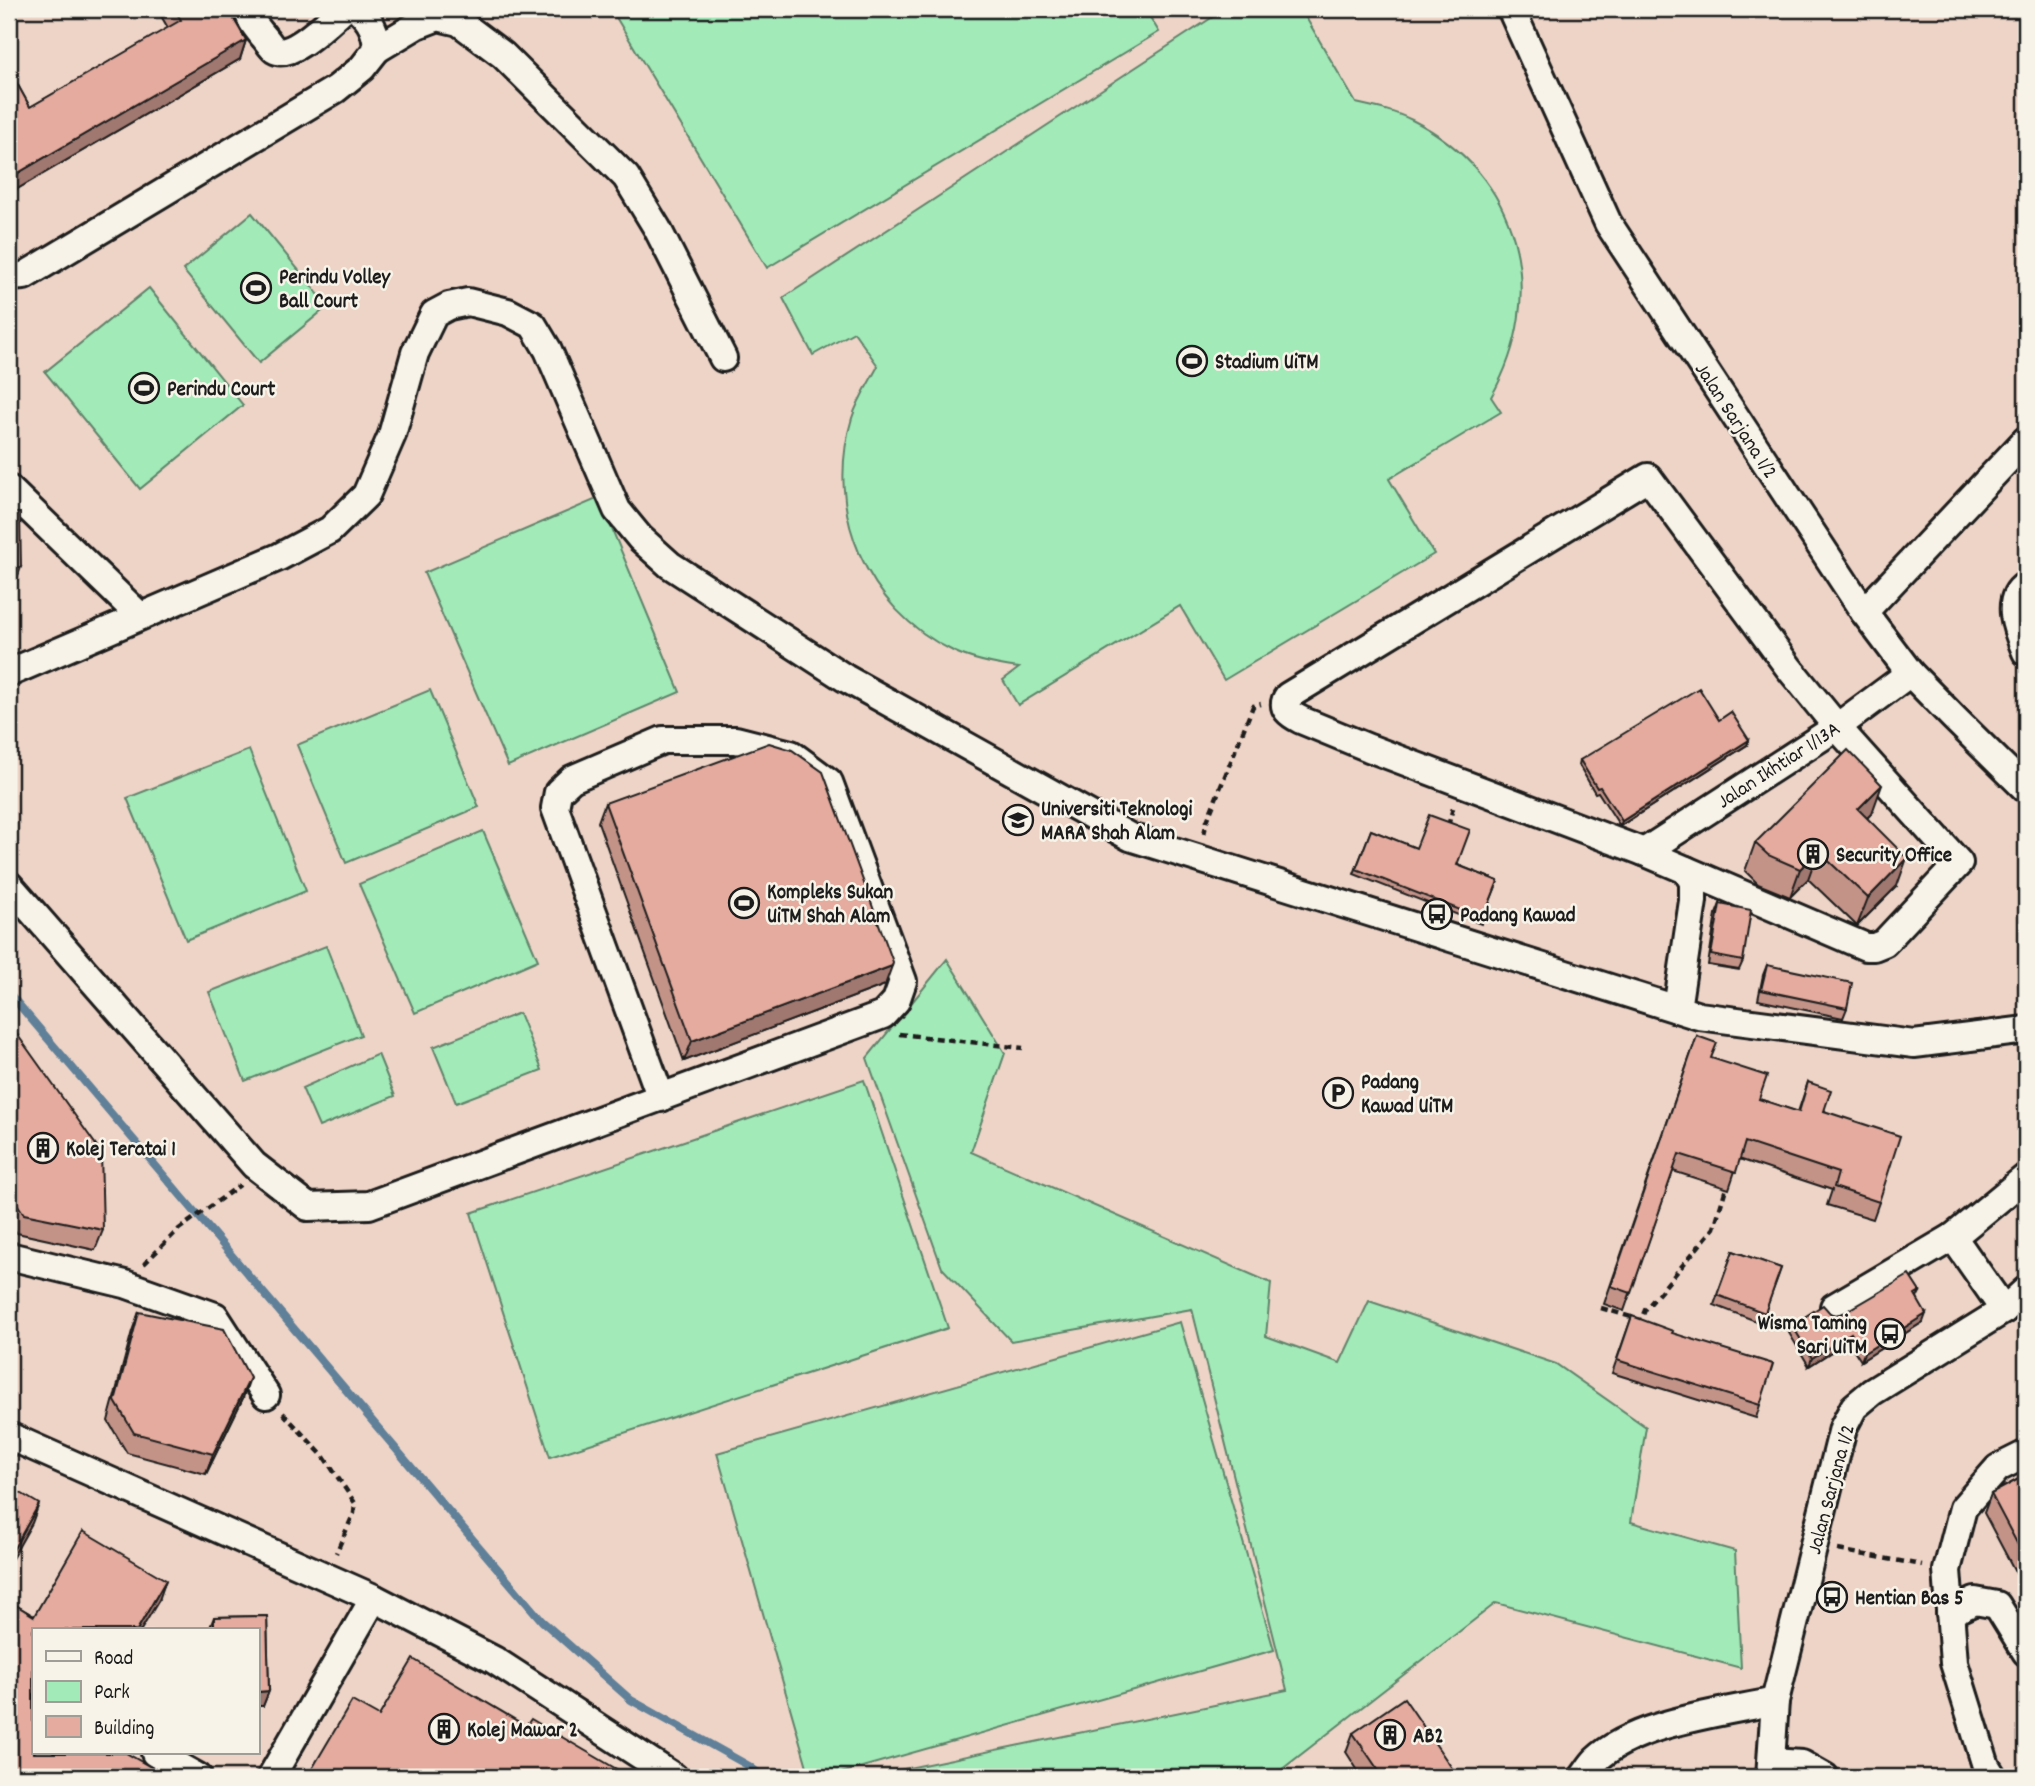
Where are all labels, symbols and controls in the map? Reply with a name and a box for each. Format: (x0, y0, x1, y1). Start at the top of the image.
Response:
place label: Perindu Volley Ball Court (279, 264, 392, 318)
sports icon: Perindu Volley Ball Court (239, 271, 273, 305)
sports icon: Stadium UiTM (1175, 344, 1209, 378)
place label: Stadium UiTM (1215, 349, 1319, 379)
street label: Jalan Sarjana 1/2 (1686, 358, 1783, 486)
sports icon: Perindu Court (127, 371, 161, 405)
place label: Perindu Court (167, 376, 275, 406)
street label: Jalan Ikhtiar 1/13A (1712, 715, 1847, 818)
place label: Universiti Teknologi MARA Shah Alam (1041, 796, 1192, 850)
school or university icon: Universiti Teknologi MARA Shah Alam (1001, 803, 1035, 837)
building icon: Security Office (1796, 837, 1830, 871)
place label: Security Office (1836, 842, 1952, 872)
place label: Kompleks Sukan UiTM Shah Alam (767, 879, 893, 933)
sports icon: Kompleks Sukan UiTM Shah Alam (727, 886, 761, 920)
bus stop icon: Padang Kawad (1420, 897, 1454, 931)
place label: Padang Kawad (1460, 902, 1576, 932)
place label: Padang Kawad UiTM (1361, 1069, 1453, 1123)
parking icon: Padang Kawad UiTM (1321, 1076, 1355, 1110)
building icon: Kolej Teratai 1 (26, 1131, 60, 1165)
place label: Kolej Teratai 1 (66, 1136, 176, 1166)
place label: Wisma Taming Sari UiTM (1758, 1310, 1867, 1364)
bus stop icon: Wisma Taming Sari UiTM (1873, 1317, 1907, 1351)
street label: Jalan Sarjana 1/2 (1801, 1422, 1865, 1558)
bus stop icon: Hentian Bas 5 (1815, 1580, 1849, 1614)
place label: Hentian Bas 5 (1855, 1585, 1964, 1615)
legend (32, 1628, 259, 1754)
text: Road (94, 1645, 133, 1675)
text: Park (94, 1679, 130, 1709)
building icon: Kolej Mawar 2 (427, 1712, 461, 1746)
text: Building (94, 1715, 154, 1745)
place label: Kolej Mawar 2 (467, 1717, 578, 1747)
building icon: AB2 (1373, 1718, 1407, 1752)
place label: AB2 (1413, 1723, 1444, 1753)

